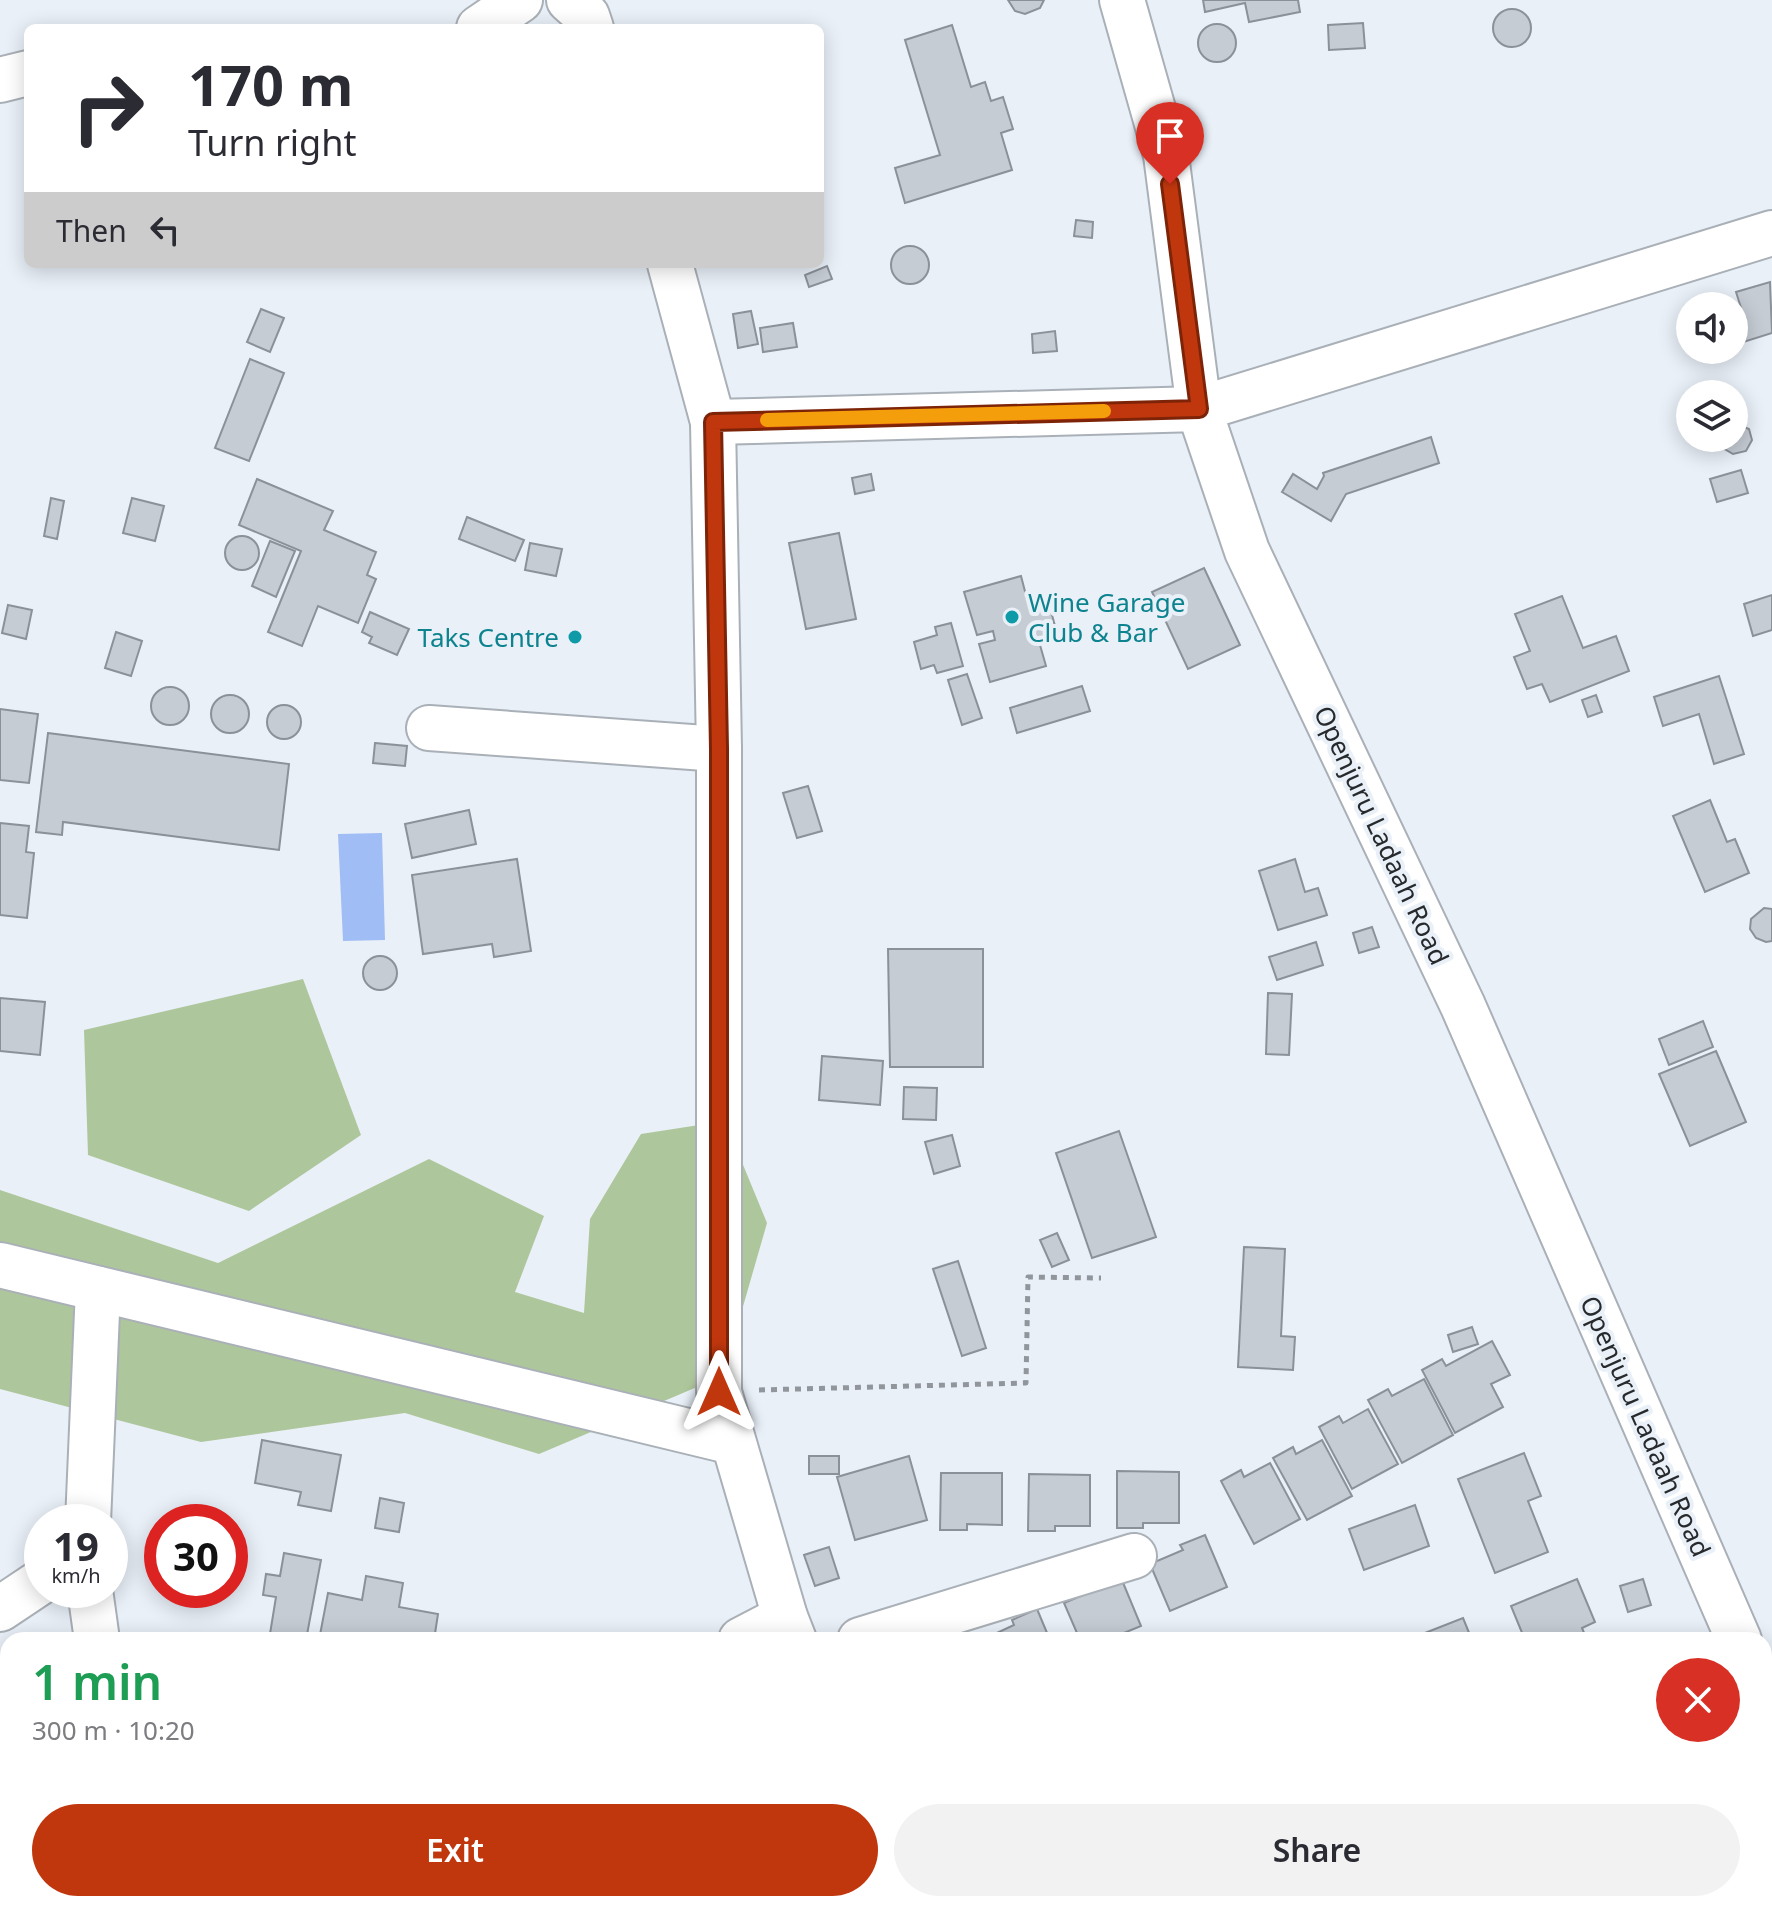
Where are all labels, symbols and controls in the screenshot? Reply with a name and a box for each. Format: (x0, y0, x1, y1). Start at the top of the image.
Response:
text: 170 m (188, 46, 353, 122)
icon: right (56, 56, 160, 160)
pin (1136, 102, 1204, 184)
icon: arrive (1148, 114, 1192, 158)
text: Turn right (188, 118, 356, 167)
icon: left (143, 208, 187, 252)
text: Then (56, 210, 127, 251)
map controls (1676, 292, 1748, 452)
button: sound (1676, 292, 1748, 364)
button: layers (1676, 380, 1748, 452)
place label: Wine Garage Club & Bar (1028, 584, 1185, 650)
marker: Wine Garage Club & Bar (1003, 608, 1021, 626)
place label: Taks Centre (418, 619, 559, 655)
marker: Taks Centre (566, 628, 584, 646)
street label: Openjuru Ladaah Road (1306, 700, 1458, 970)
street label: Openjuru Ladaah Road (1572, 1290, 1720, 1562)
position arrow (677, 1350, 761, 1434)
speed limit sign: 30 (144, 1504, 248, 1608)
text: 19 (53, 1518, 99, 1573)
text: km/h (51, 1562, 101, 1589)
text: 1 min (32, 1649, 162, 1714)
button: close (1656, 1658, 1740, 1742)
text: 300 m · 10:20 (32, 1712, 195, 1748)
button: Exit (32, 1804, 878, 1896)
button: Share (894, 1804, 1740, 1896)

